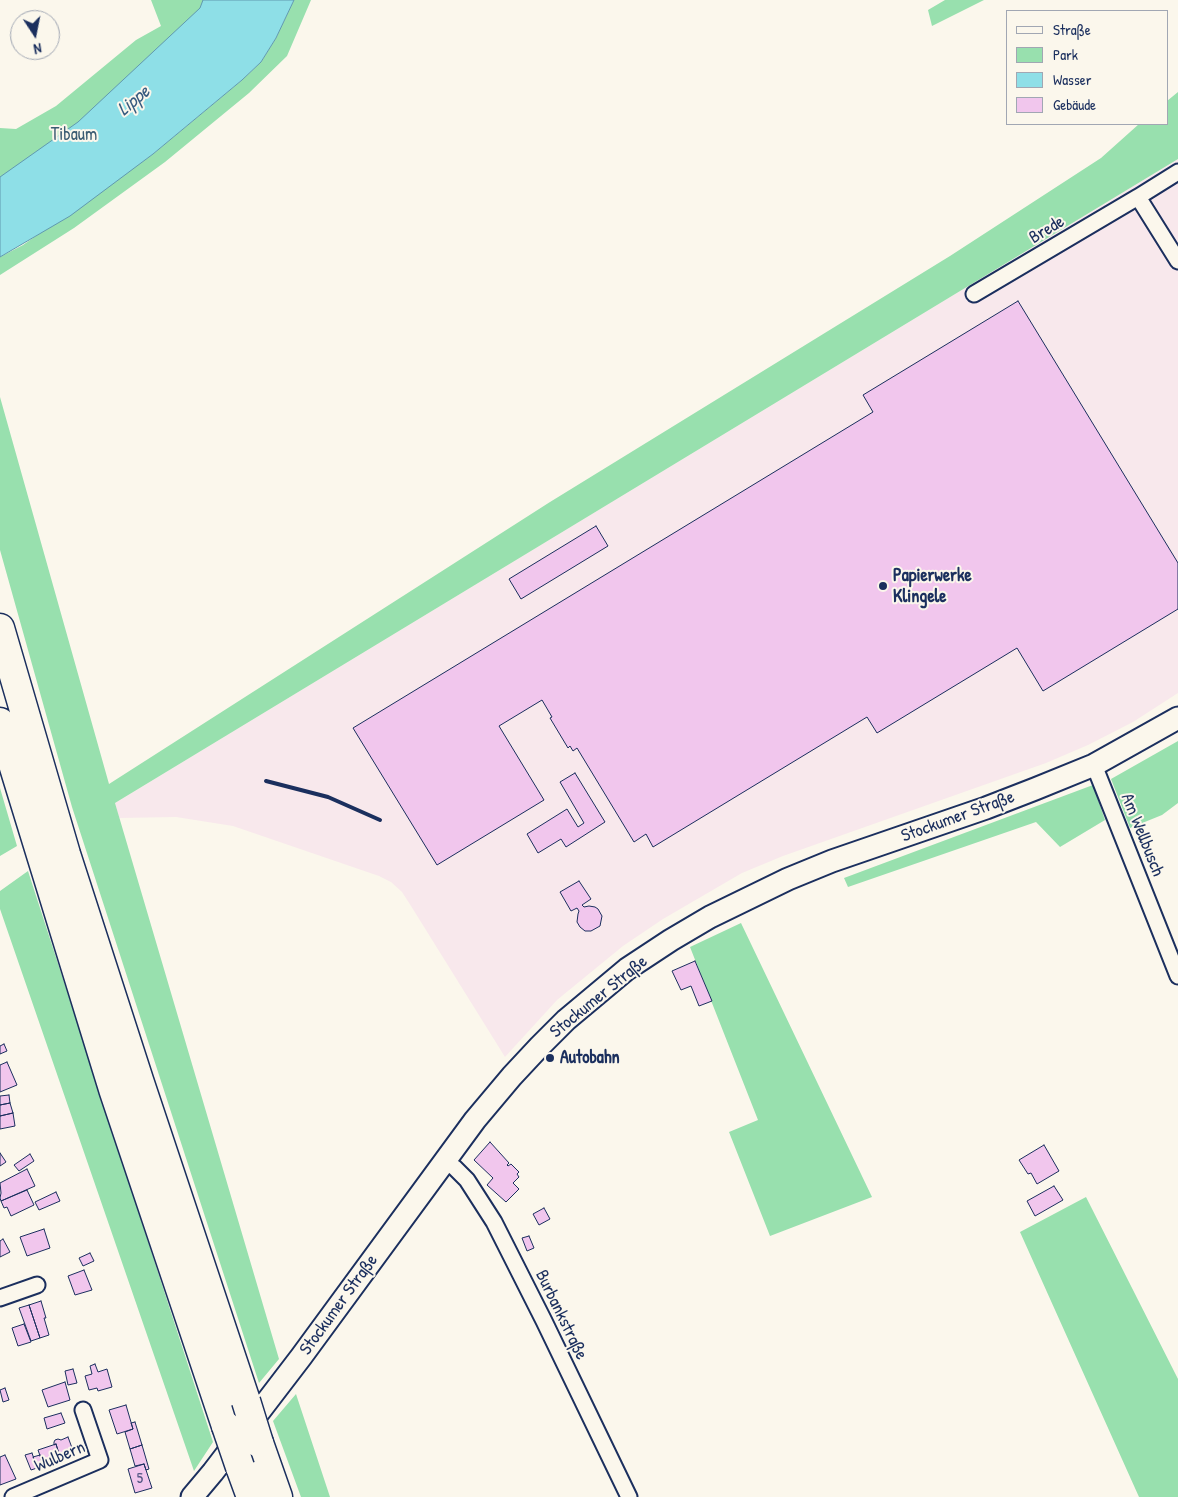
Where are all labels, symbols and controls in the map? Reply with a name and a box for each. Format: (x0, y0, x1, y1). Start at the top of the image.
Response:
north arrow (10, 10, 60, 60)
legend (1006, 10, 1168, 125)
text: Straße (1053, 19, 1091, 40)
text: N (32, 39, 43, 59)
text: Park (1053, 44, 1078, 65)
text: Wasser (1053, 69, 1091, 90)
water label: Lippe (113, 81, 155, 121)
text: Gebäude (1053, 94, 1096, 115)
park label: Tibaum (51, 124, 97, 146)
street label: Brede (1025, 211, 1069, 249)
place label: Papierwerke Klingele (893, 565, 972, 608)
marker: Papierwerke Klingele (877, 580, 889, 592)
street label: Stockumer Straße (898, 787, 1018, 847)
street label: Am Wellbusch (1116, 790, 1168, 880)
street label: Stockumer Straße (546, 951, 652, 1043)
place label: Autobahn (560, 1047, 620, 1069)
marker: Autobahn (544, 1052, 556, 1064)
street label: Stockumer Straße (295, 1251, 383, 1359)
street label: Burbankstraße (530, 1267, 592, 1363)
street label: Wulbern (32, 1437, 88, 1477)
house number: 5 (137, 1470, 143, 1488)

